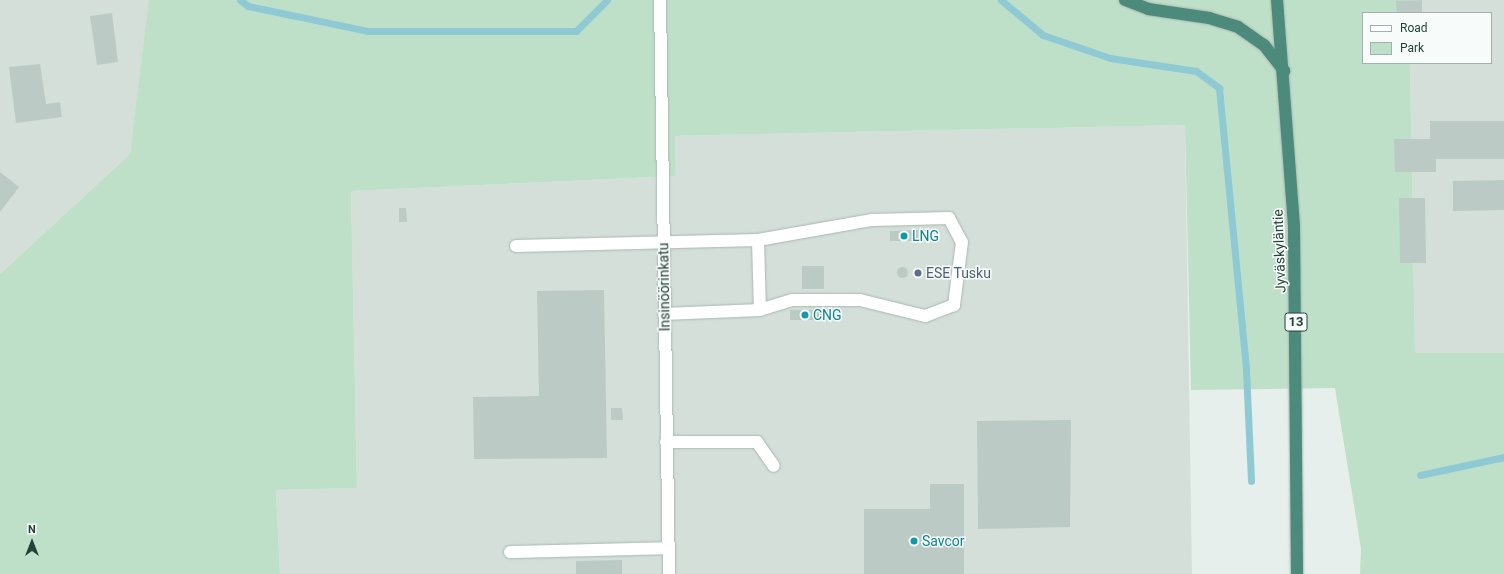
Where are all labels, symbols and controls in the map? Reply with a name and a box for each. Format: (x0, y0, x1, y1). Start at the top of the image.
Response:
legend (1362, 12, 1492, 64)
text: Road (1400, 21, 1428, 35)
text: Park (1400, 41, 1424, 55)
street label: Jyväskyläntie (1269, 209, 1289, 293)
place label: LNG (912, 228, 939, 244)
marker: LNG (899, 231, 909, 241)
street label: Insinöörinkatu (655, 242, 673, 332)
place label: ESE Tusku (926, 265, 991, 281)
marker: ESE Tusku (913, 268, 923, 278)
place label: CNG (813, 307, 842, 323)
marker: CNG (800, 310, 810, 320)
road number: 13 (1284, 311, 1308, 333)
north arrow (12, 522, 52, 562)
text: N (28, 523, 36, 536)
place label: Savcor (922, 533, 965, 549)
marker: Savcor (909, 536, 919, 546)

